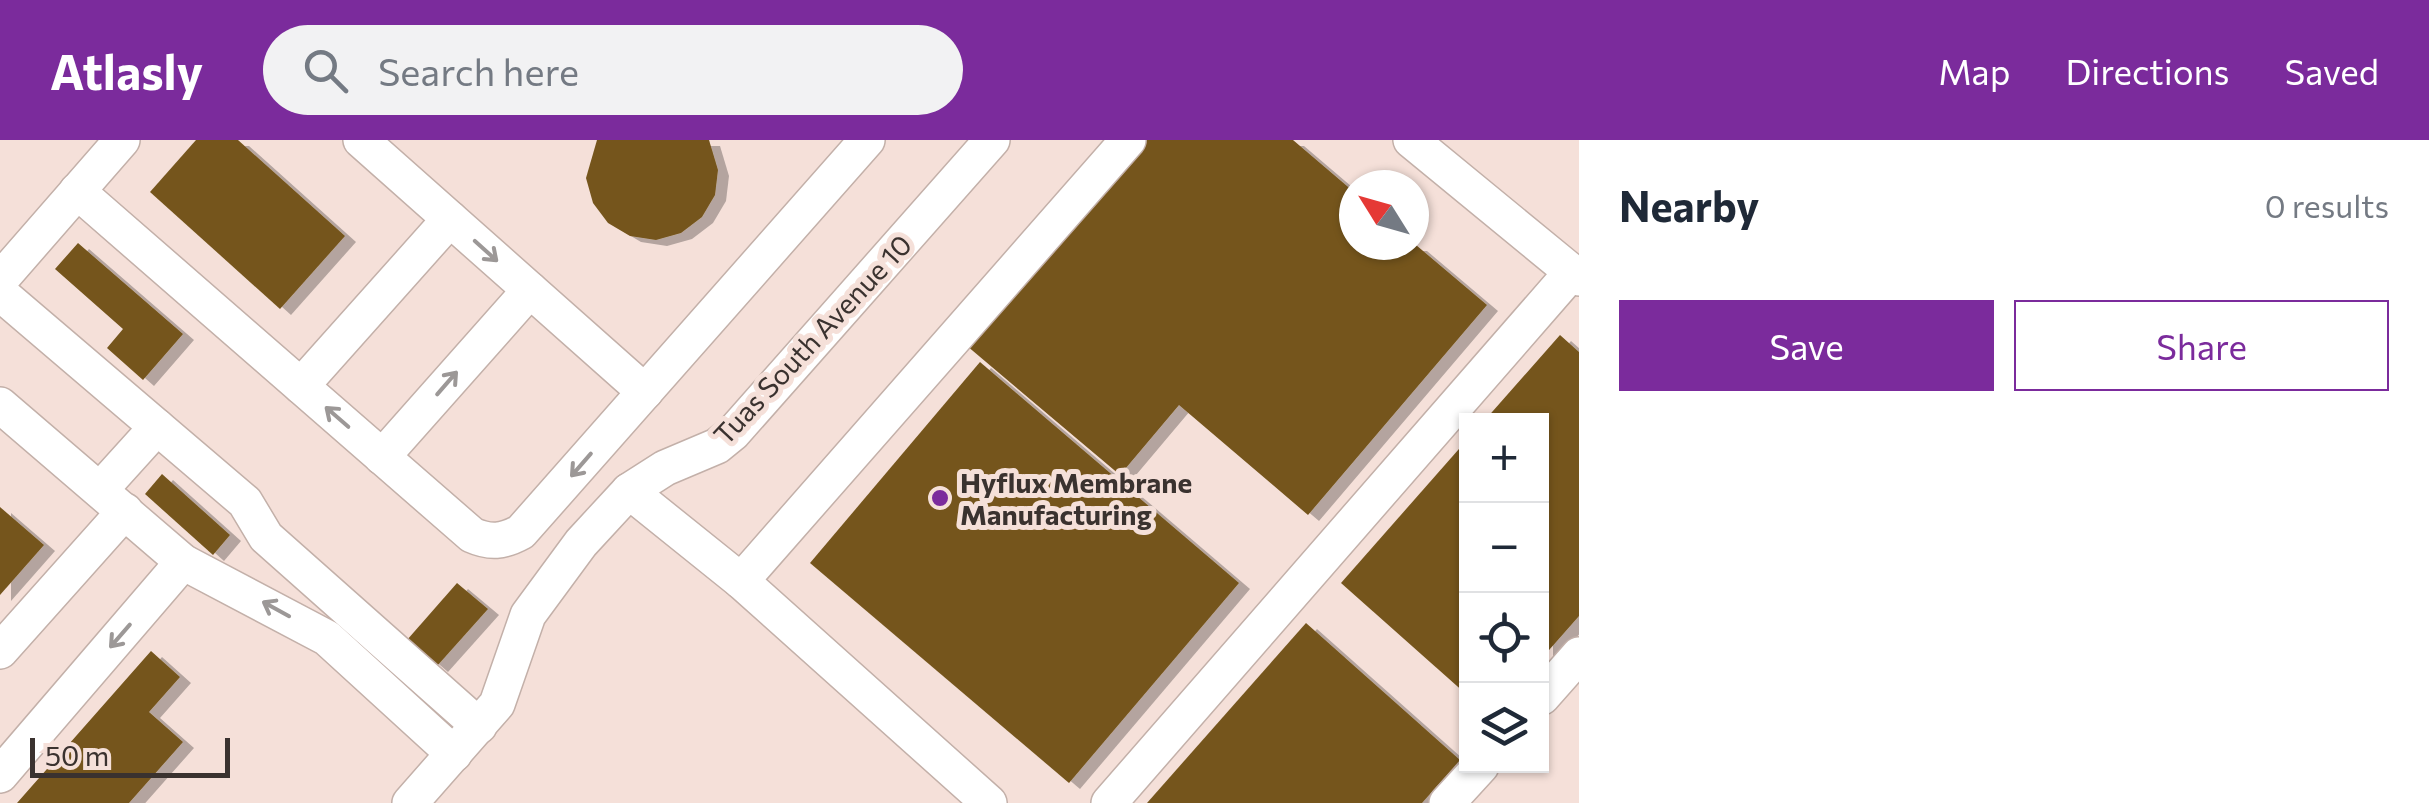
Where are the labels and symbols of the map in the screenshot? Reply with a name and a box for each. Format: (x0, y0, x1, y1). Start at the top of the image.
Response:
north arrow (1339, 170, 1429, 260)
street label: Tuas South Avenue 10 (706, 227, 918, 451)
one-way arrow (473, 239, 498, 262)
one-way arrow (435, 371, 457, 397)
one-way arrow (325, 406, 350, 429)
one-way arrow (570, 451, 592, 477)
place label: Hyflux Membrane Manufacturing (960, 465, 1192, 531)
marker: Hyflux Membrane Manufacturing (929, 487, 951, 509)
one-way arrow (261, 599, 291, 619)
one-way arrow (108, 623, 131, 648)
scale bar (30, 733, 230, 778)

